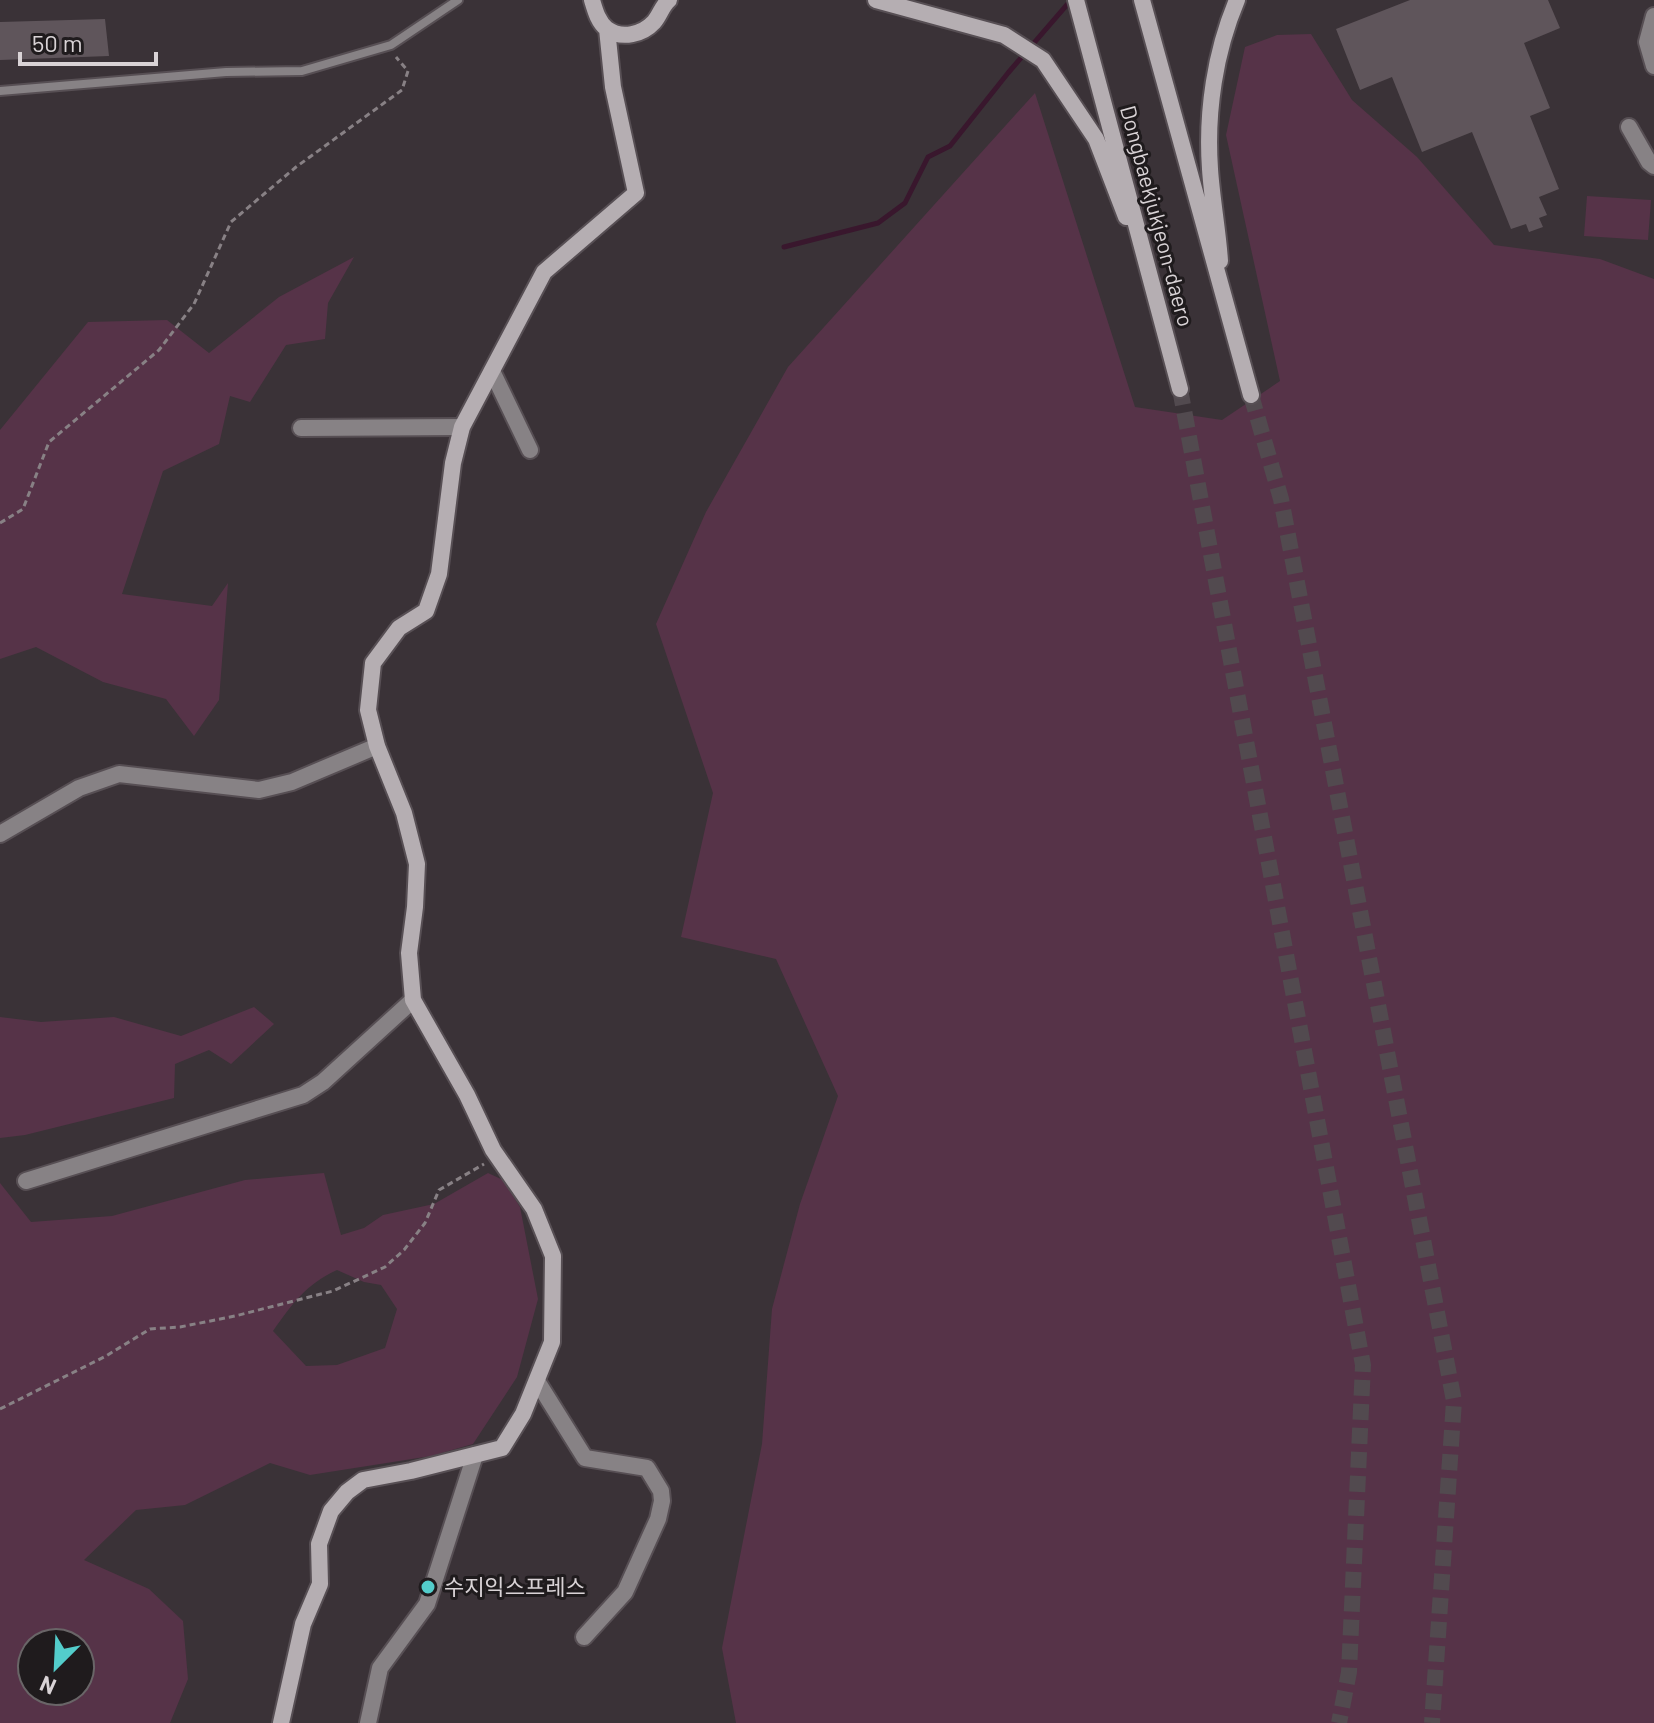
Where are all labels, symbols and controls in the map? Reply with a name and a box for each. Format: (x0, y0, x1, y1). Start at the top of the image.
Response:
scale bar (20, 16, 156, 66)
text: 50 m (32, 28, 83, 57)
street label: Dongbaekjukjeon-daero (1116, 102, 1200, 329)
place label: 수지익스프레스 (444, 1573, 586, 1599)
marker: 수지익스프레스 (419, 1578, 437, 1596)
north arrow (16, 1627, 96, 1707)
text: N (35, 1671, 59, 1701)

